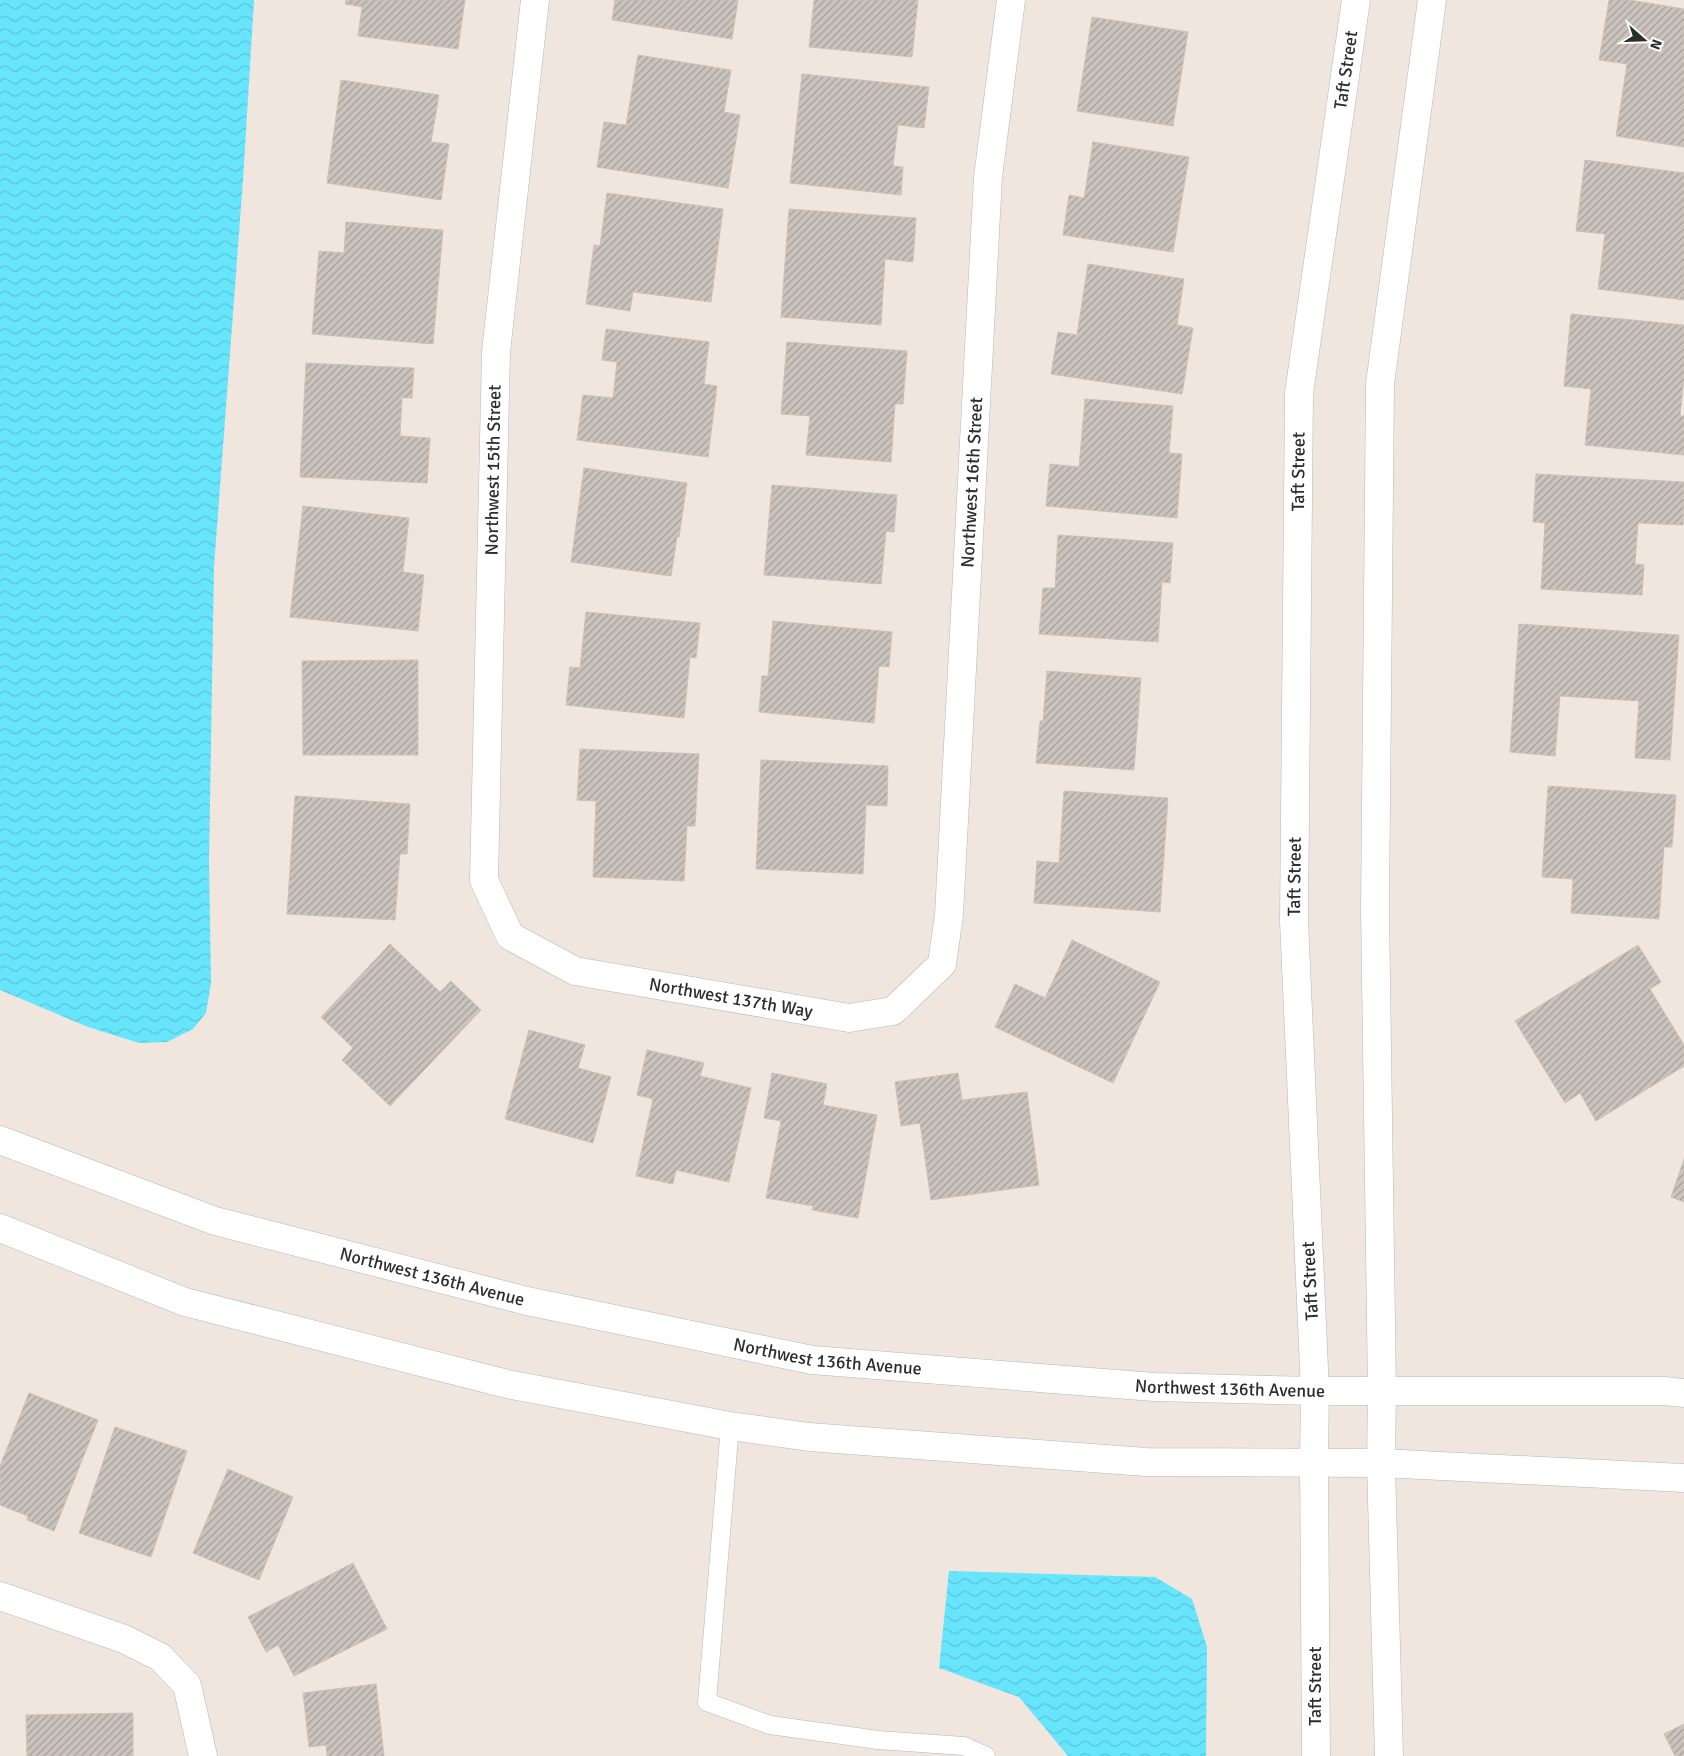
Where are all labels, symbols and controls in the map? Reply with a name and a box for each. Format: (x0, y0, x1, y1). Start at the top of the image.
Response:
north arrow (1619, 15, 1669, 65)
street label: Taft Street (1329, 29, 1362, 111)
text: N (1646, 37, 1665, 52)
street label: Northwest 15th Street (481, 384, 505, 556)
street label: Northwest 16th Street (956, 396, 987, 568)
street label: Taft Street (1287, 432, 1310, 511)
street label: Taft Street (1283, 837, 1306, 916)
street label: Northwest 137th Way (647, 973, 815, 1023)
street label: Taft Street (1297, 1241, 1323, 1321)
street label: Northwest 136th Avenue (337, 1242, 527, 1311)
street label: Northwest 136th Avenue (732, 1333, 923, 1380)
street label: Northwest 136th Avenue (1134, 1375, 1325, 1402)
street label: Taft Street (1304, 1646, 1326, 1726)

